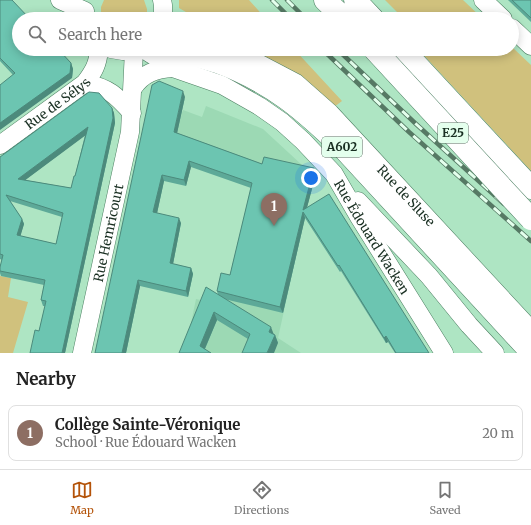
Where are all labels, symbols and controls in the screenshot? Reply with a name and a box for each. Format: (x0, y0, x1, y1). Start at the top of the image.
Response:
search box (12, 12, 519, 56)
icon: search (26, 23, 48, 45)
text: Search here (58, 25, 142, 44)
street label: Rue de Sélys (22, 75, 95, 133)
road number: E25 (438, 123, 468, 143)
road number: A602 (322, 137, 362, 157)
street label: Rue de Sluse (373, 161, 439, 230)
your location (301, 168, 321, 188)
street label: Rue Édouard Wacken (330, 177, 413, 298)
street label: Rue Hemricourt (90, 182, 128, 284)
pin: 1 (261, 193, 287, 226)
text: Nearby (16, 368, 76, 390)
text: Collège Sainte-Véronique (55, 415, 240, 434)
text: 1 (27, 425, 33, 442)
text: 20 m (482, 425, 514, 442)
text: School · Rue Édouard Wacken (55, 434, 236, 451)
tab: Map (70, 479, 94, 517)
tab: Directions (234, 479, 289, 517)
tab: Saved (430, 479, 461, 517)

